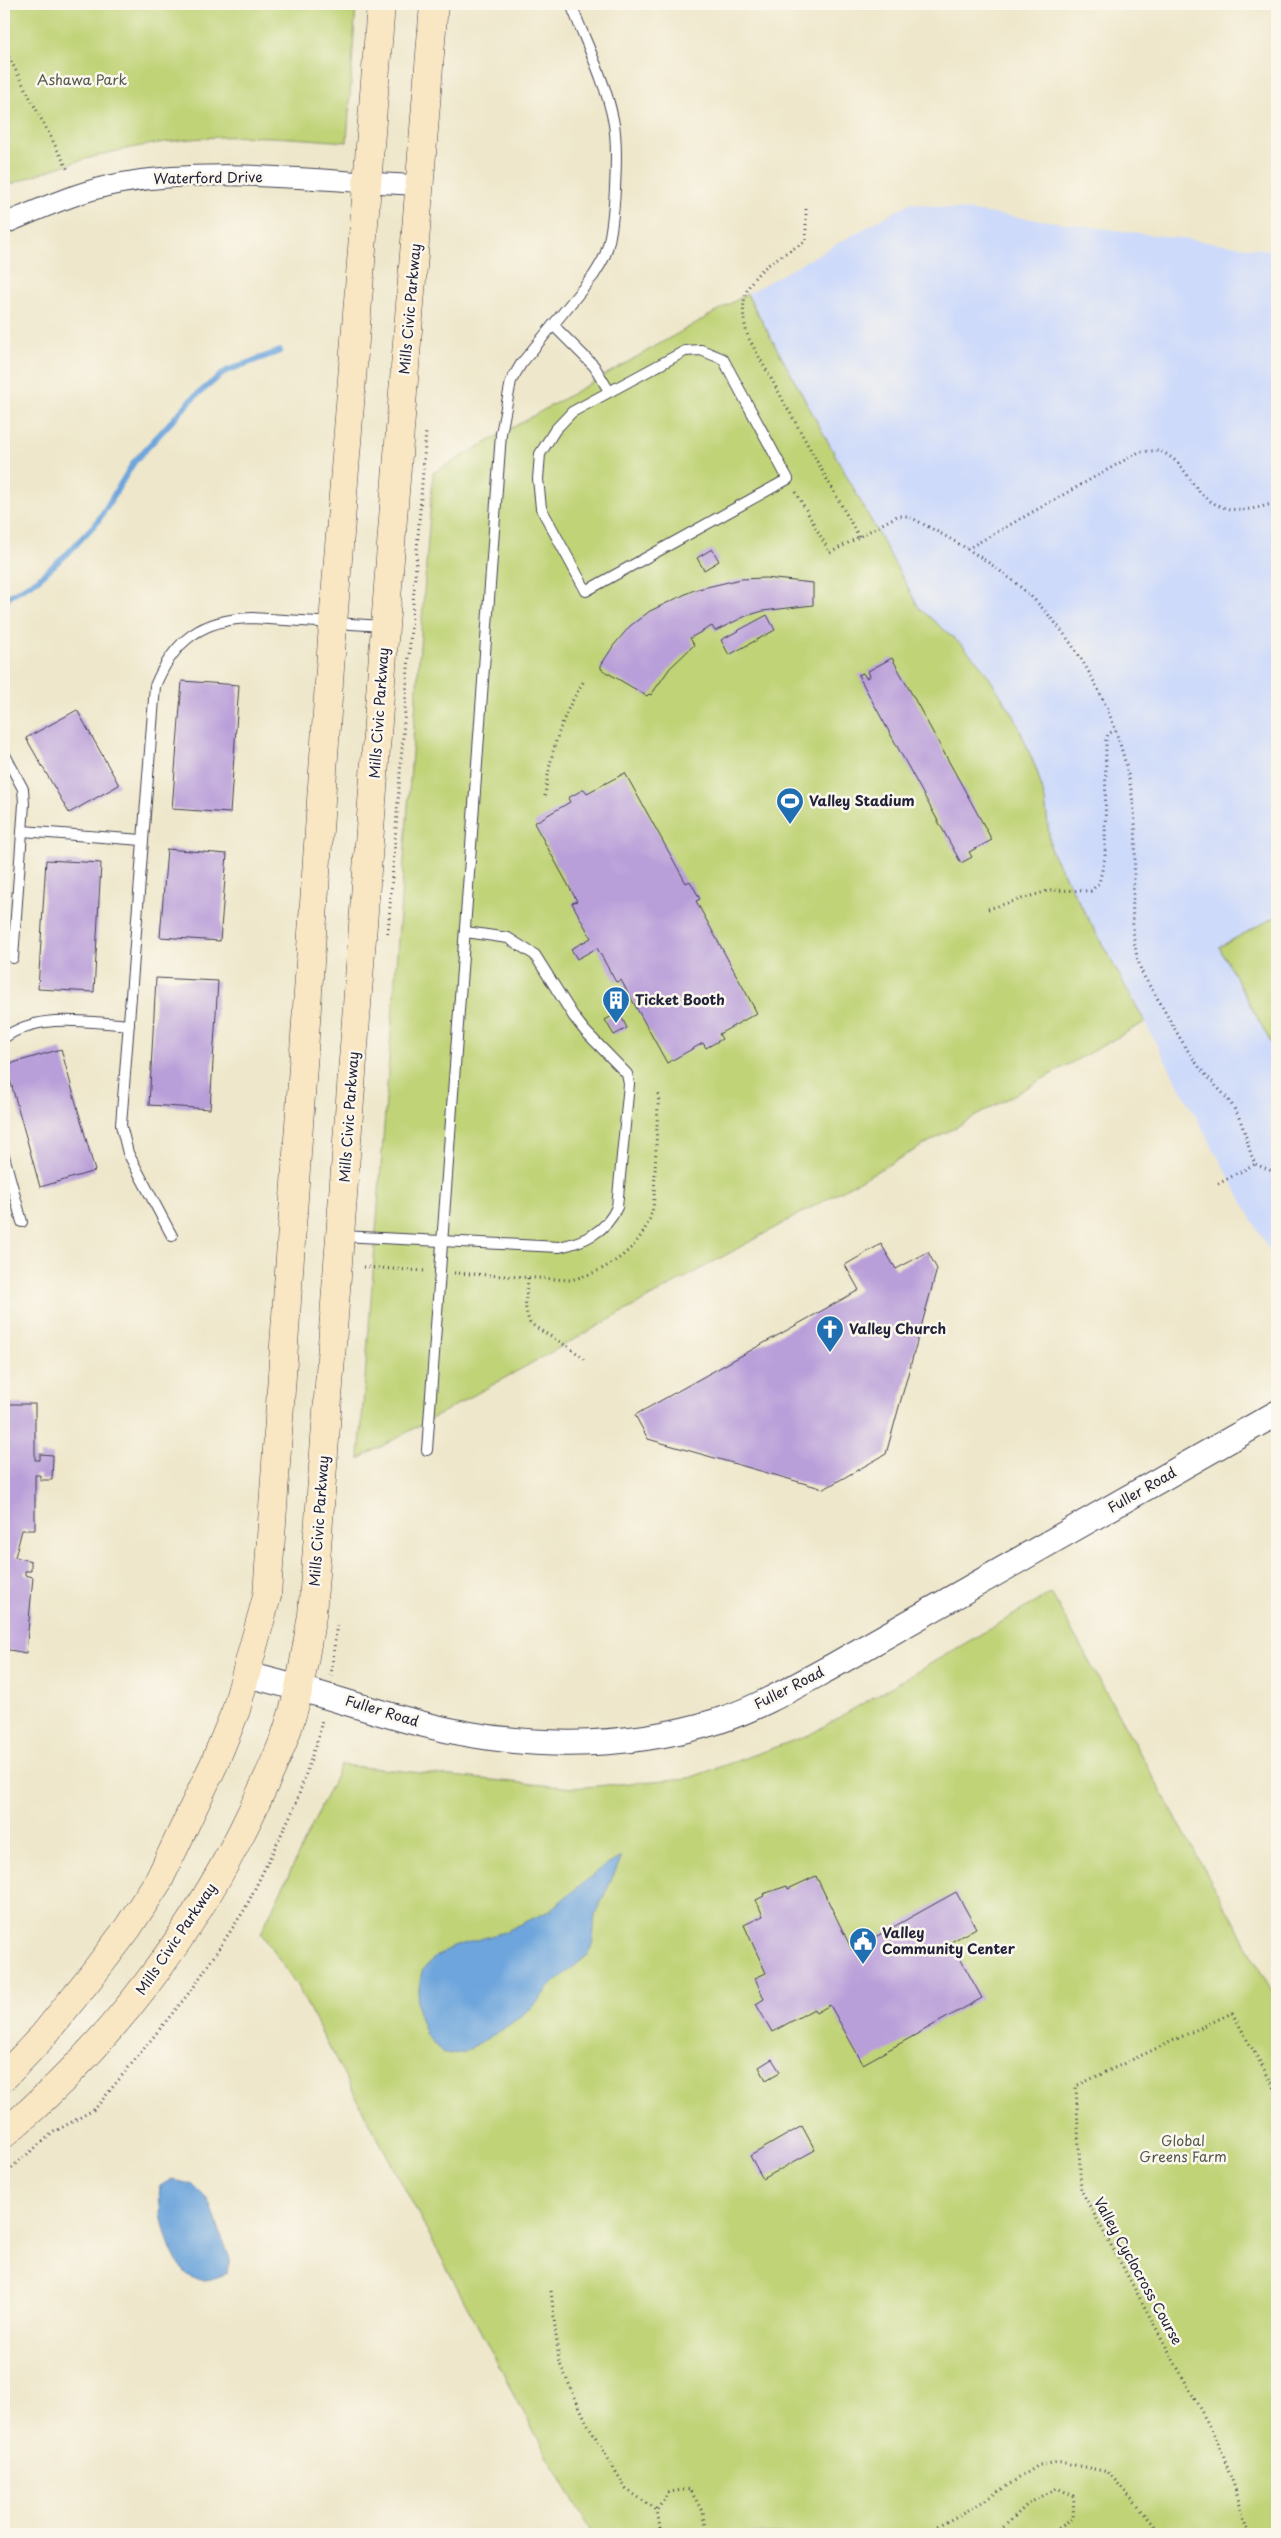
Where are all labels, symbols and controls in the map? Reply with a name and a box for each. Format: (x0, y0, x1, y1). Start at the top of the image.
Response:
park label: Ashawa Park (37, 69, 127, 90)
street label: Waterford Drive (153, 166, 263, 189)
street label: Mills Civic Parkway (393, 243, 426, 375)
street label: Mills Civic Parkway (363, 647, 394, 779)
sports icon: Valley Stadium (775, 786, 805, 825)
place label: Valley Stadium (809, 790, 915, 811)
building icon: Ticket Booth (601, 985, 631, 1024)
place label: Ticket Booth (635, 989, 725, 1010)
street label: Mills Civic Parkway (333, 1051, 364, 1183)
church icon: Valley Church (815, 1314, 845, 1353)
place label: Valley Church (849, 1318, 946, 1339)
street label: Mills Civic Parkway (303, 1455, 334, 1587)
street label: Fuller Road (1104, 1461, 1180, 1518)
street label: Fuller Road (750, 1661, 827, 1714)
street label: Fuller Road (343, 1689, 422, 1732)
street label: Mills Civic Parkway (130, 1878, 221, 1999)
place label: Valley Community Center (882, 1922, 1016, 1959)
public building icon: Valley Community Center (848, 1926, 878, 1965)
park label: Global Greens Farm (1139, 2130, 1227, 2167)
street label: Valley Cyclocross Course (1089, 2193, 1188, 2348)

